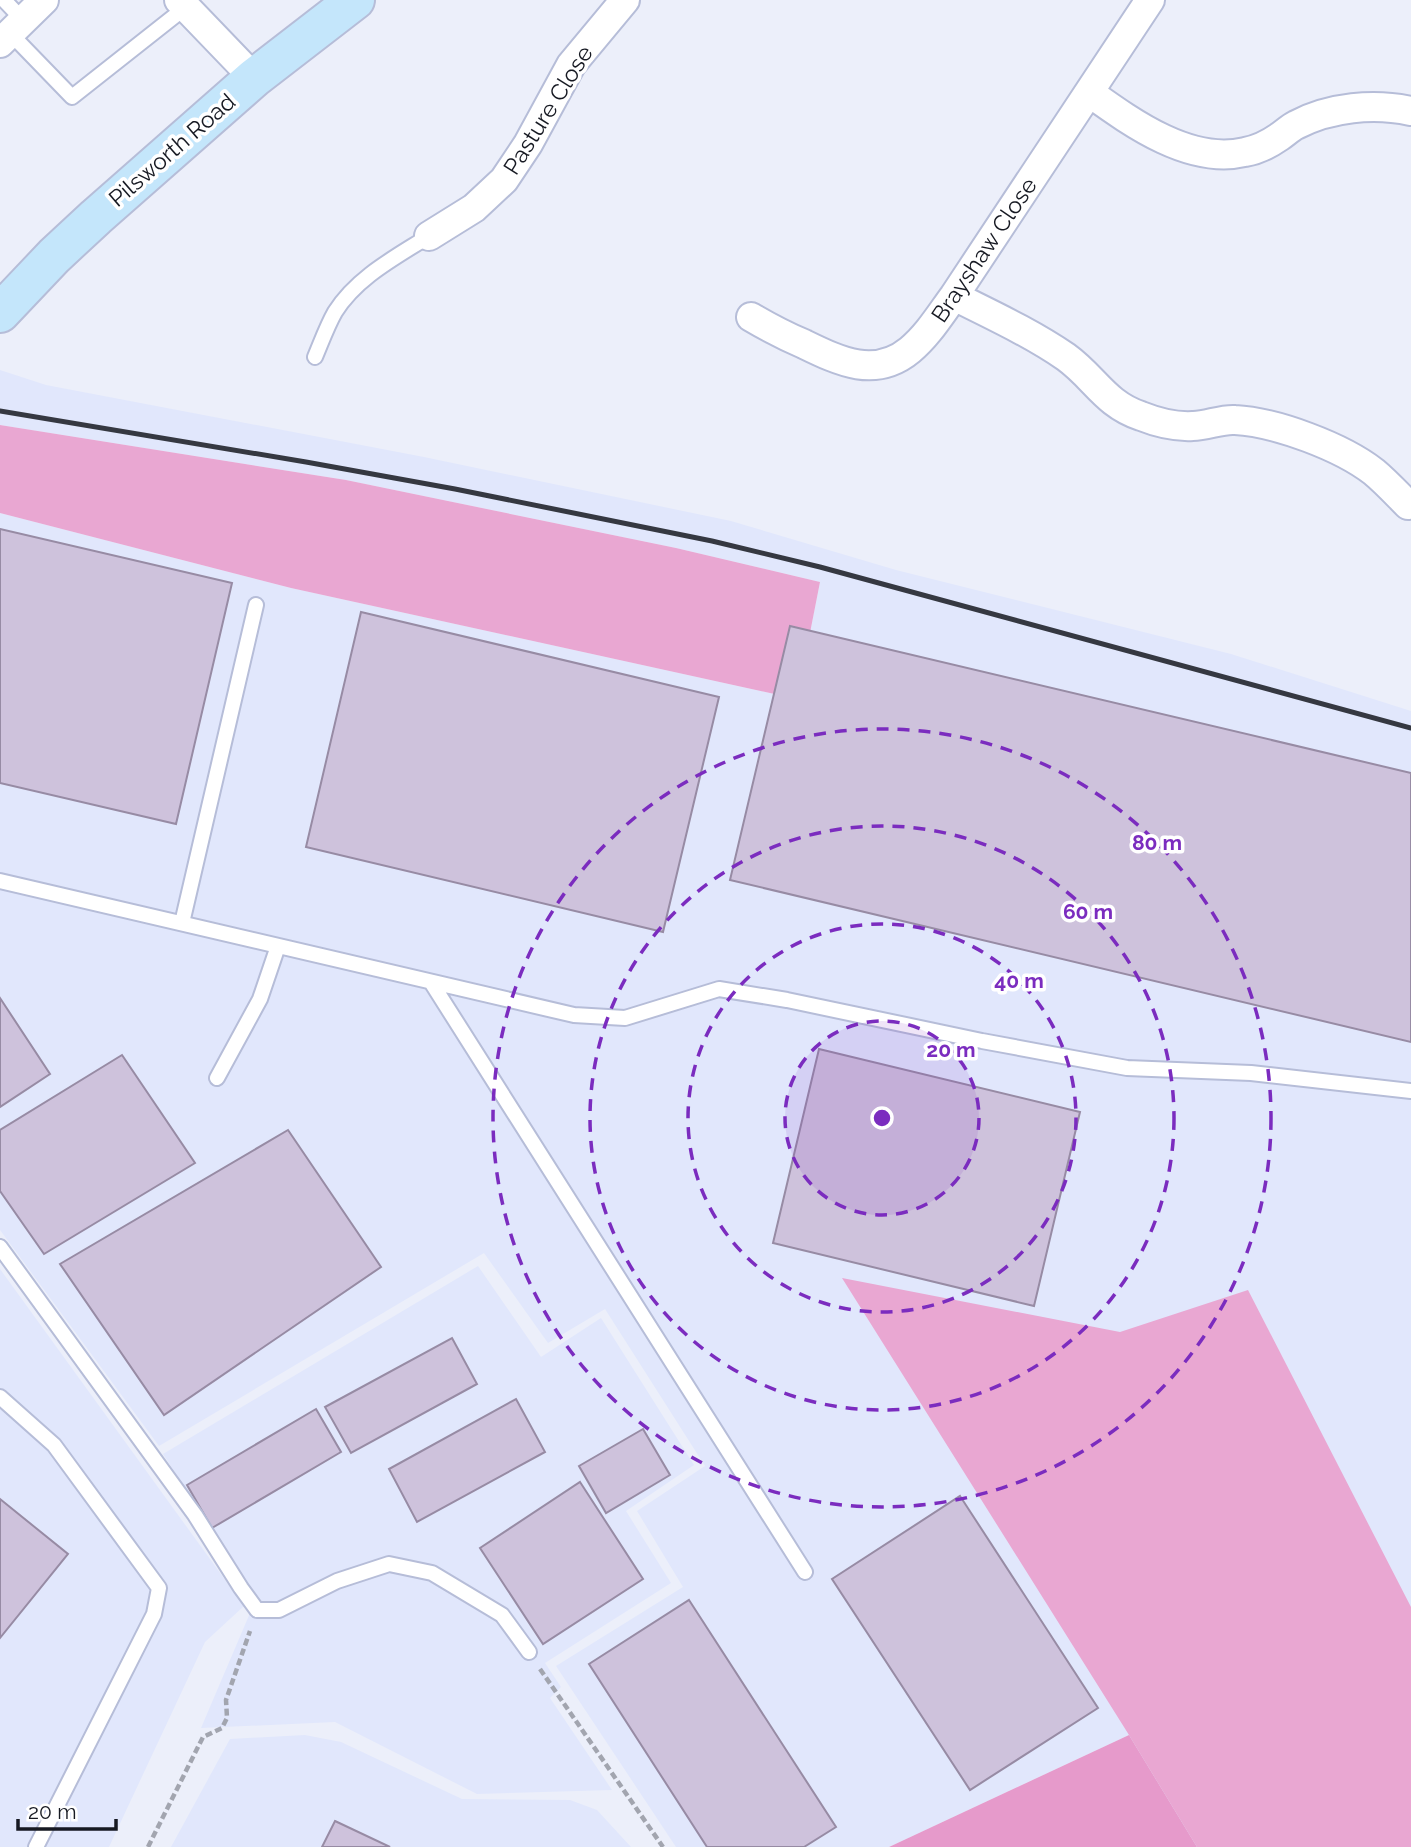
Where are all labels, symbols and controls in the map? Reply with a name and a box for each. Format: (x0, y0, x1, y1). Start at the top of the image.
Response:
street label: Pasture Close (497, 40, 598, 179)
street label: Pilsworth Road (103, 87, 240, 212)
street label: Brayshaw Close (925, 172, 1042, 327)
text: 80 m (1132, 830, 1182, 855)
text: 60 m (1063, 899, 1113, 924)
text: 40 m (994, 968, 1044, 993)
text: 20 m (926, 1037, 976, 1062)
centre of rings (870, 1106, 894, 1130)
scale bar (18, 1787, 116, 1831)
text: 20 m (28, 1799, 76, 1824)

